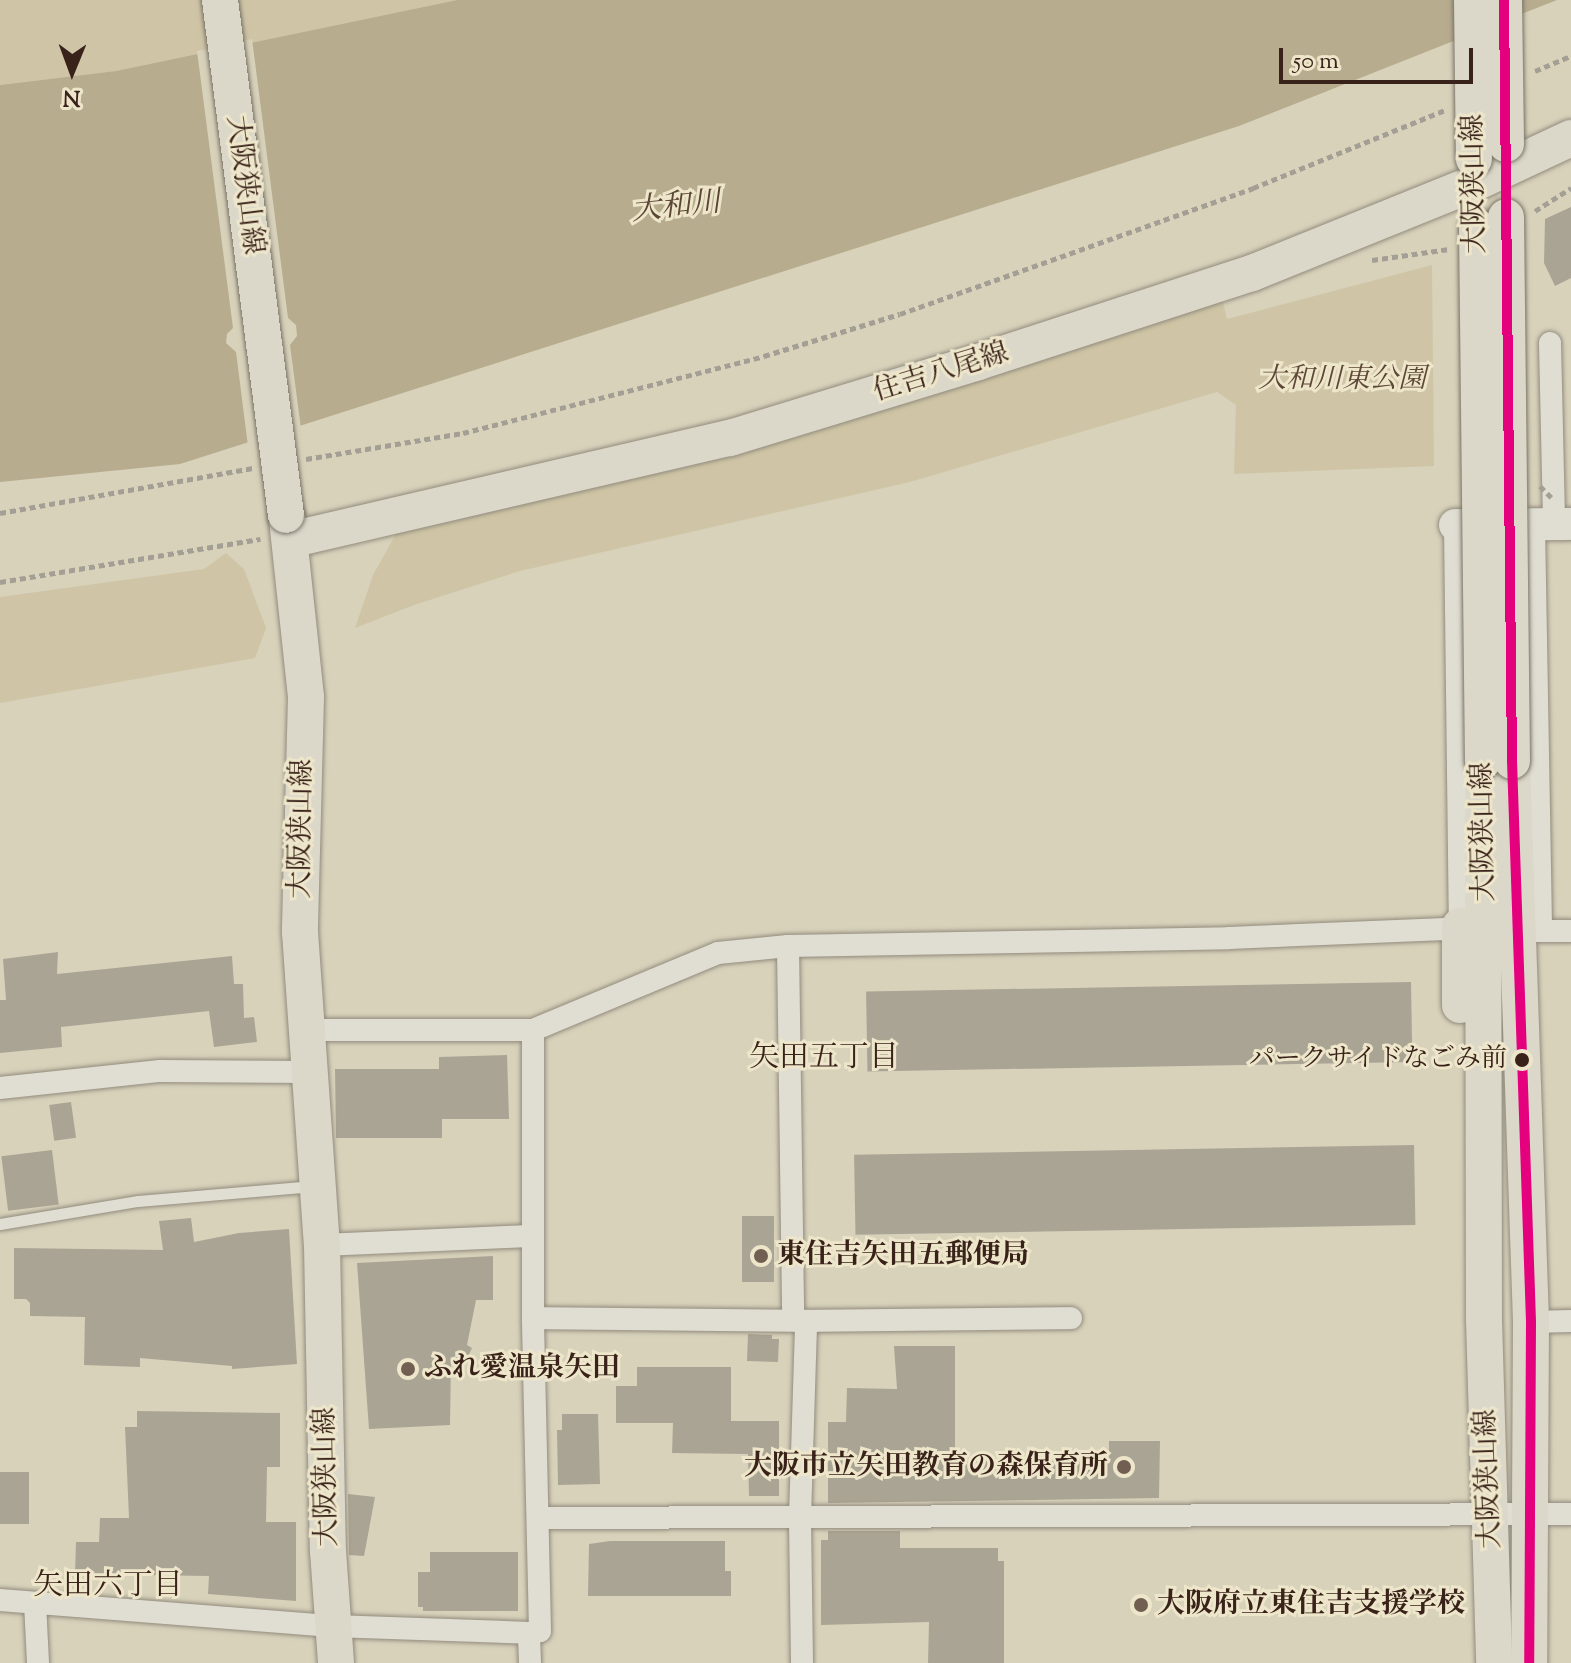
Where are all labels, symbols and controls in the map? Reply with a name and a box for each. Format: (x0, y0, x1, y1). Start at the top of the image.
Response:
north arrow (32, 32, 112, 112)
scale bar (1283, 32, 1477, 82)
text: 50 m (1293, 45, 1339, 79)
text: N (63, 80, 81, 112)
street label: 大阪狭山線 (219, 113, 269, 257)
street label: 大阪狭山線 (1457, 114, 1493, 254)
water label: 大和川 (629, 185, 723, 231)
street label: 住吉八尾線 (869, 336, 1013, 410)
park label: 大和川東公園 (1258, 363, 1426, 397)
street label: 大阪狭山線 (284, 759, 320, 899)
street label: 大阪狭山線 (1466, 762, 1502, 902)
district label: 矢田五丁目 (749, 1041, 899, 1077)
place label: パークサイドなごみ前 (1247, 1044, 1507, 1076)
marker: パークサイドなごみ前 (1514, 1052, 1530, 1068)
place label: 東住吉矢田五郵便局 (777, 1239, 1029, 1273)
marker: 東住吉矢田五郵便局 (752, 1247, 770, 1265)
place label: ふれ愛温泉矢田 (424, 1352, 620, 1386)
marker: ふれ愛温泉矢田 (399, 1360, 417, 1378)
street label: 大阪狭山線 (309, 1407, 345, 1547)
street label: 大阪狭山線 (1470, 1408, 1508, 1550)
place label: 大阪市立矢田教育の森保育所 (744, 1450, 1108, 1484)
marker: 大阪市立矢田教育の森保育所 (1115, 1458, 1133, 1476)
district label: 矢田六丁目 (33, 1569, 183, 1605)
place label: 大阪府立東住吉支援学校 (1157, 1588, 1465, 1622)
marker: 大阪府立東住吉支援学校 (1132, 1596, 1150, 1614)

